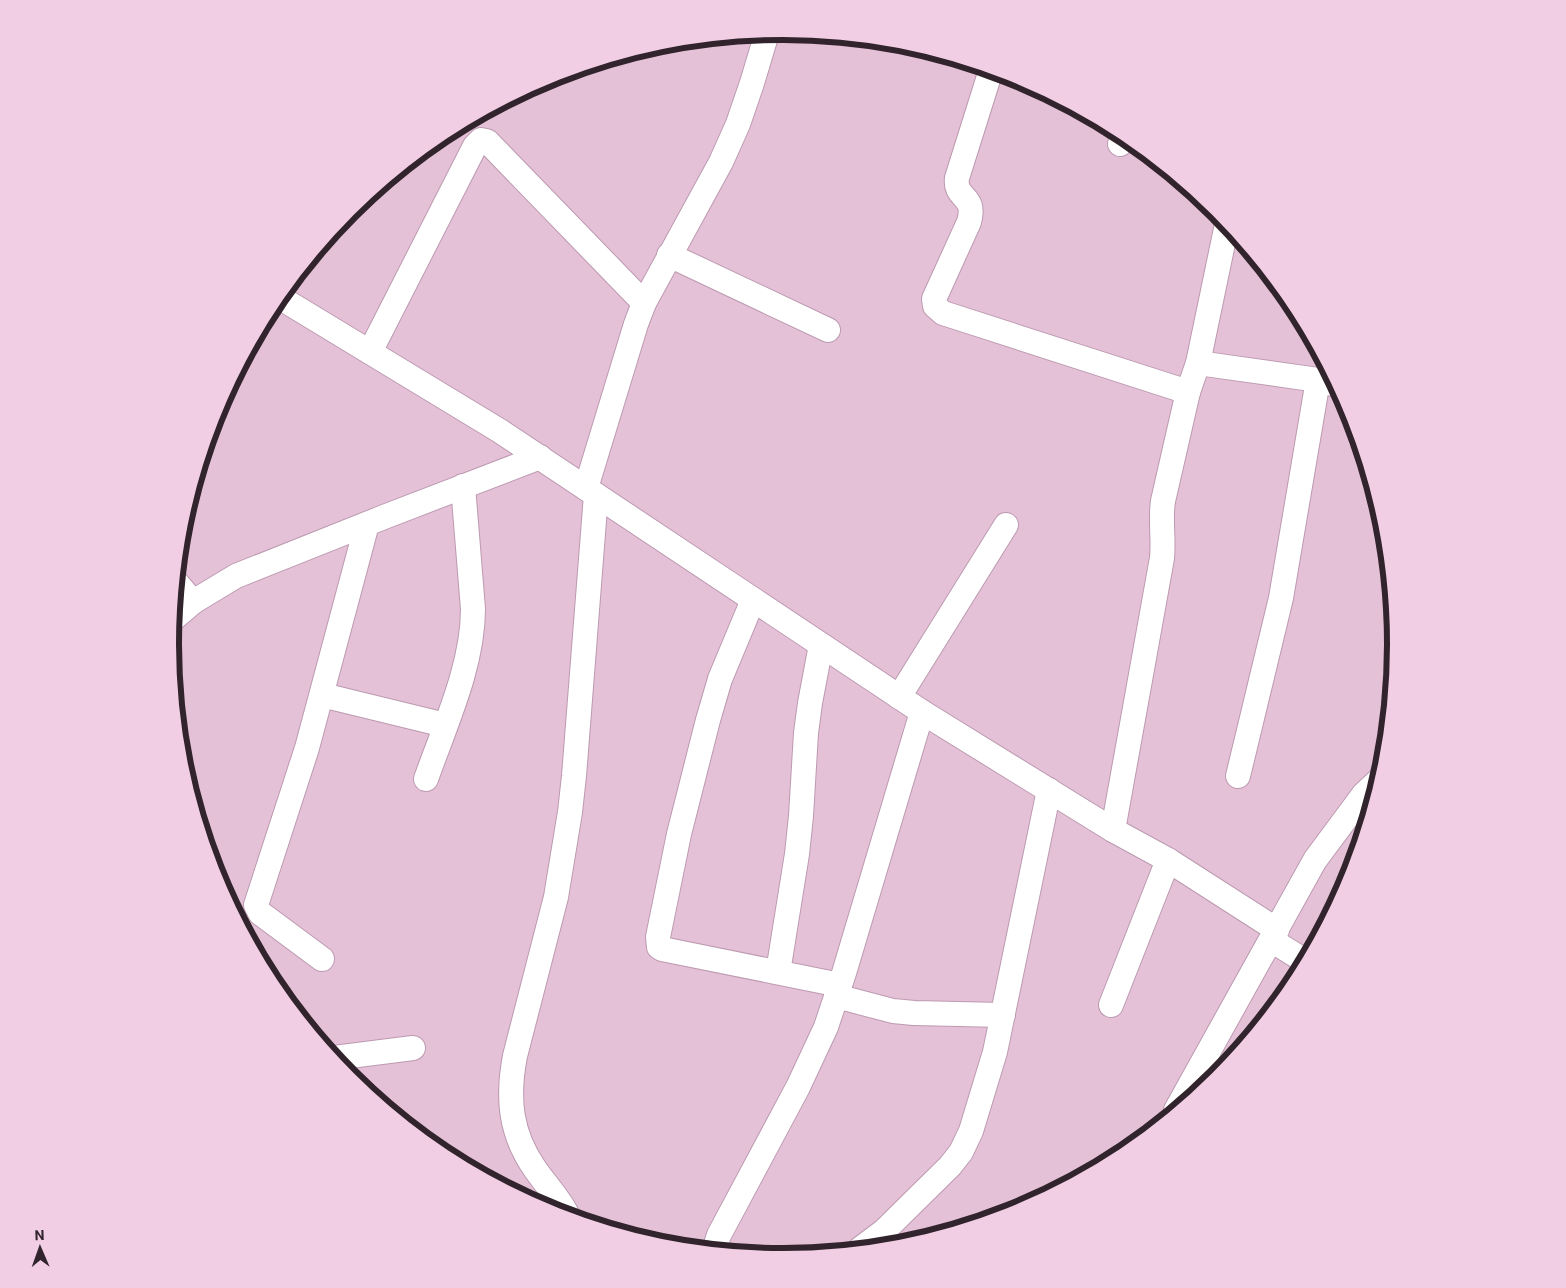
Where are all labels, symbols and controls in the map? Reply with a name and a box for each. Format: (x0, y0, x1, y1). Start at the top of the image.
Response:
north arrow (15, 1223, 65, 1273)
text: N (34, 1227, 45, 1243)

